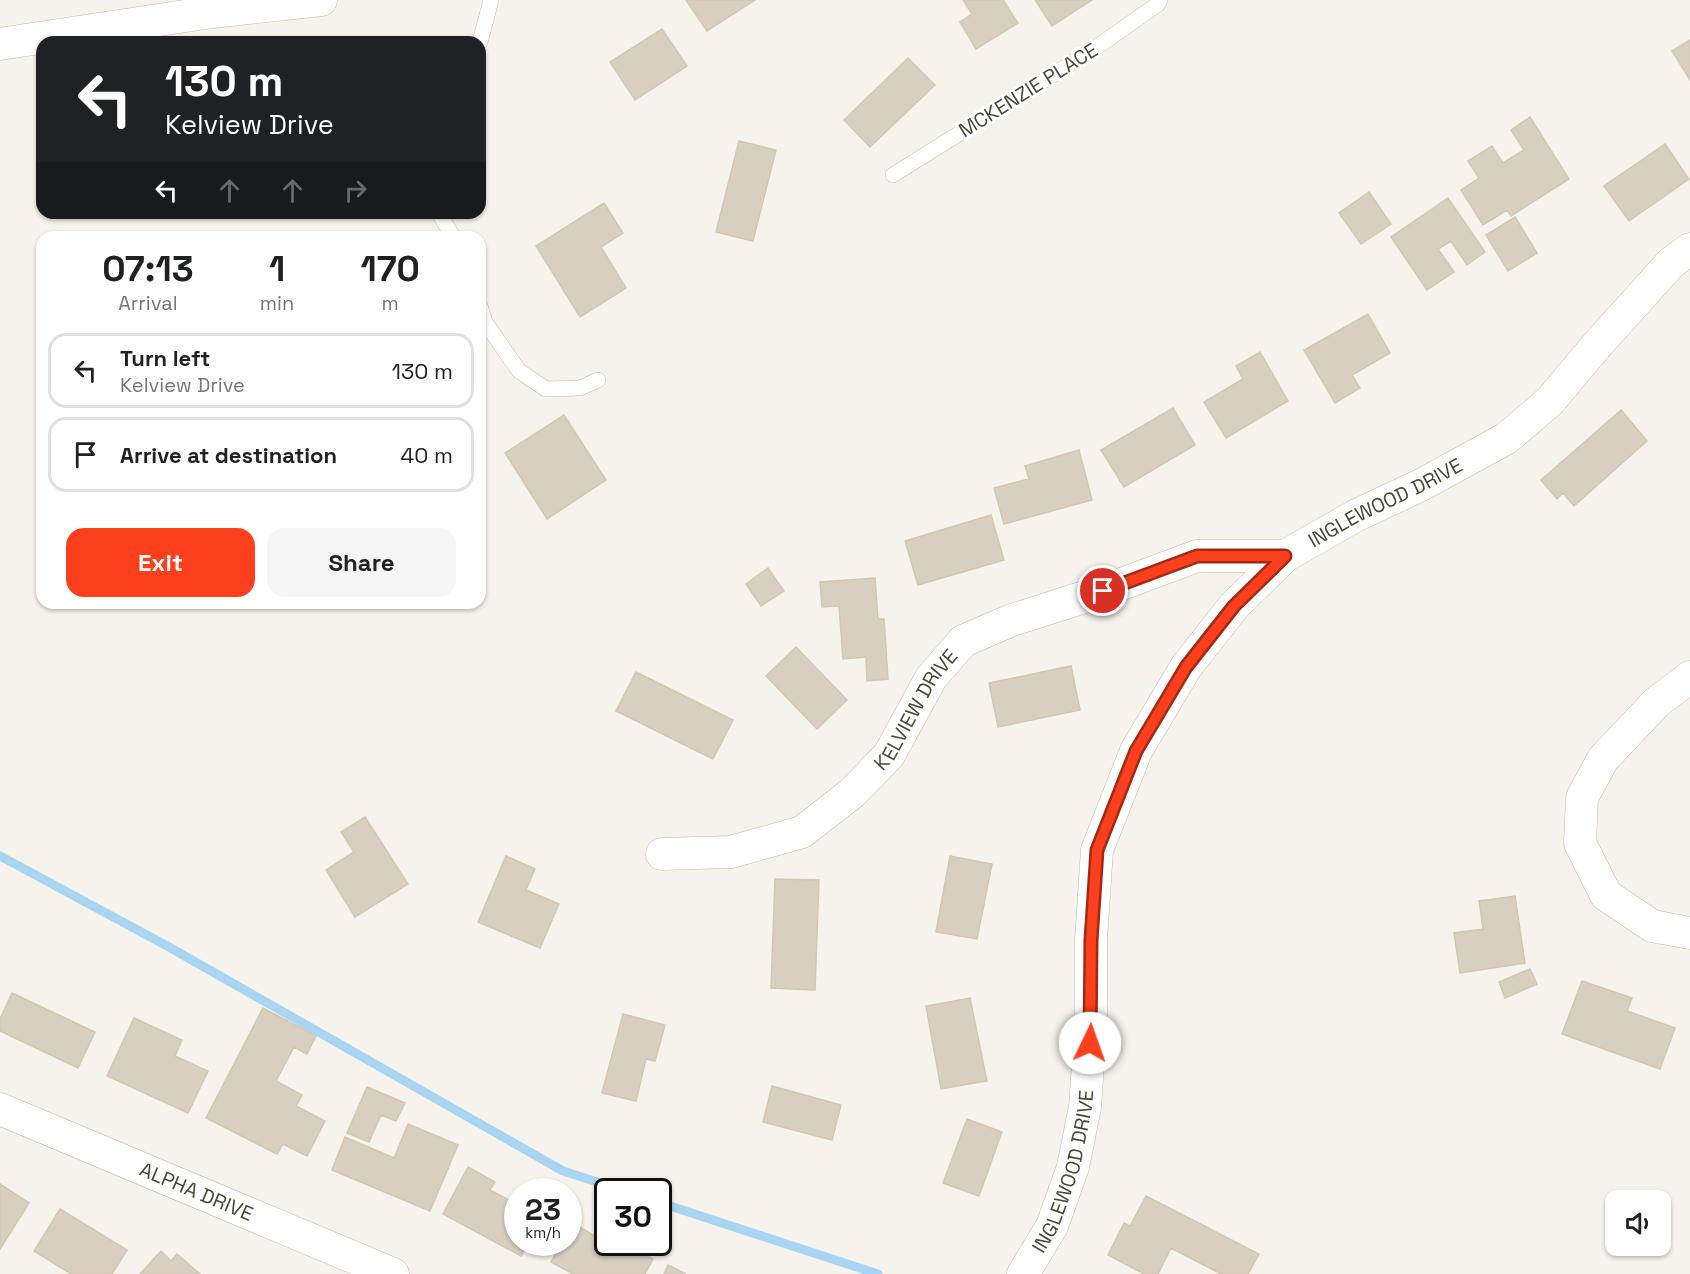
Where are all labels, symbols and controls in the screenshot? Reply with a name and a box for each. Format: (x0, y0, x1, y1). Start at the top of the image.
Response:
street label: MCKENZIE PLACE (954, 37, 1102, 143)
text: 130 m (165, 55, 283, 108)
icon: left (66, 60, 144, 138)
text: Kelview Drive (165, 107, 334, 142)
icon: left (150, 174, 183, 207)
icon: ahead (213, 174, 246, 207)
icon: ahead (276, 174, 309, 207)
icon: right (339, 174, 372, 207)
text: 07:13 (102, 246, 194, 292)
text: 1 (269, 246, 285, 292)
text: 170 (360, 246, 420, 292)
text: Arrival (118, 290, 178, 316)
text: min (260, 290, 294, 316)
text: m (381, 290, 399, 316)
text: Turn left (120, 344, 210, 372)
icon: left (69, 354, 102, 387)
text: 130 m (392, 357, 453, 385)
text: Kelview Drive (120, 372, 245, 398)
icon: arrive (69, 438, 102, 471)
text: Arrive at destination (120, 441, 337, 469)
text: 40 m (401, 441, 453, 469)
street label: INGLEWOOD DRIVE (1303, 452, 1467, 553)
button: Exit (66, 528, 255, 597)
button: Share (267, 528, 456, 597)
pin (1077, 565, 1128, 616)
icon: arrive (1086, 574, 1119, 607)
street label: KELVIEW DRIVE (868, 644, 963, 776)
position arrow (1058, 1011, 1122, 1075)
street label: INGLEWOOD DRIVE (1026, 1089, 1099, 1258)
street label: ALPHA DRIVE (136, 1156, 257, 1227)
speed limit sign: 30 (594, 1178, 672, 1256)
text: 23 (525, 1190, 561, 1229)
map controls (1605, 1190, 1671, 1256)
button: sound (1605, 1190, 1671, 1256)
text: km/h (525, 1223, 561, 1242)

